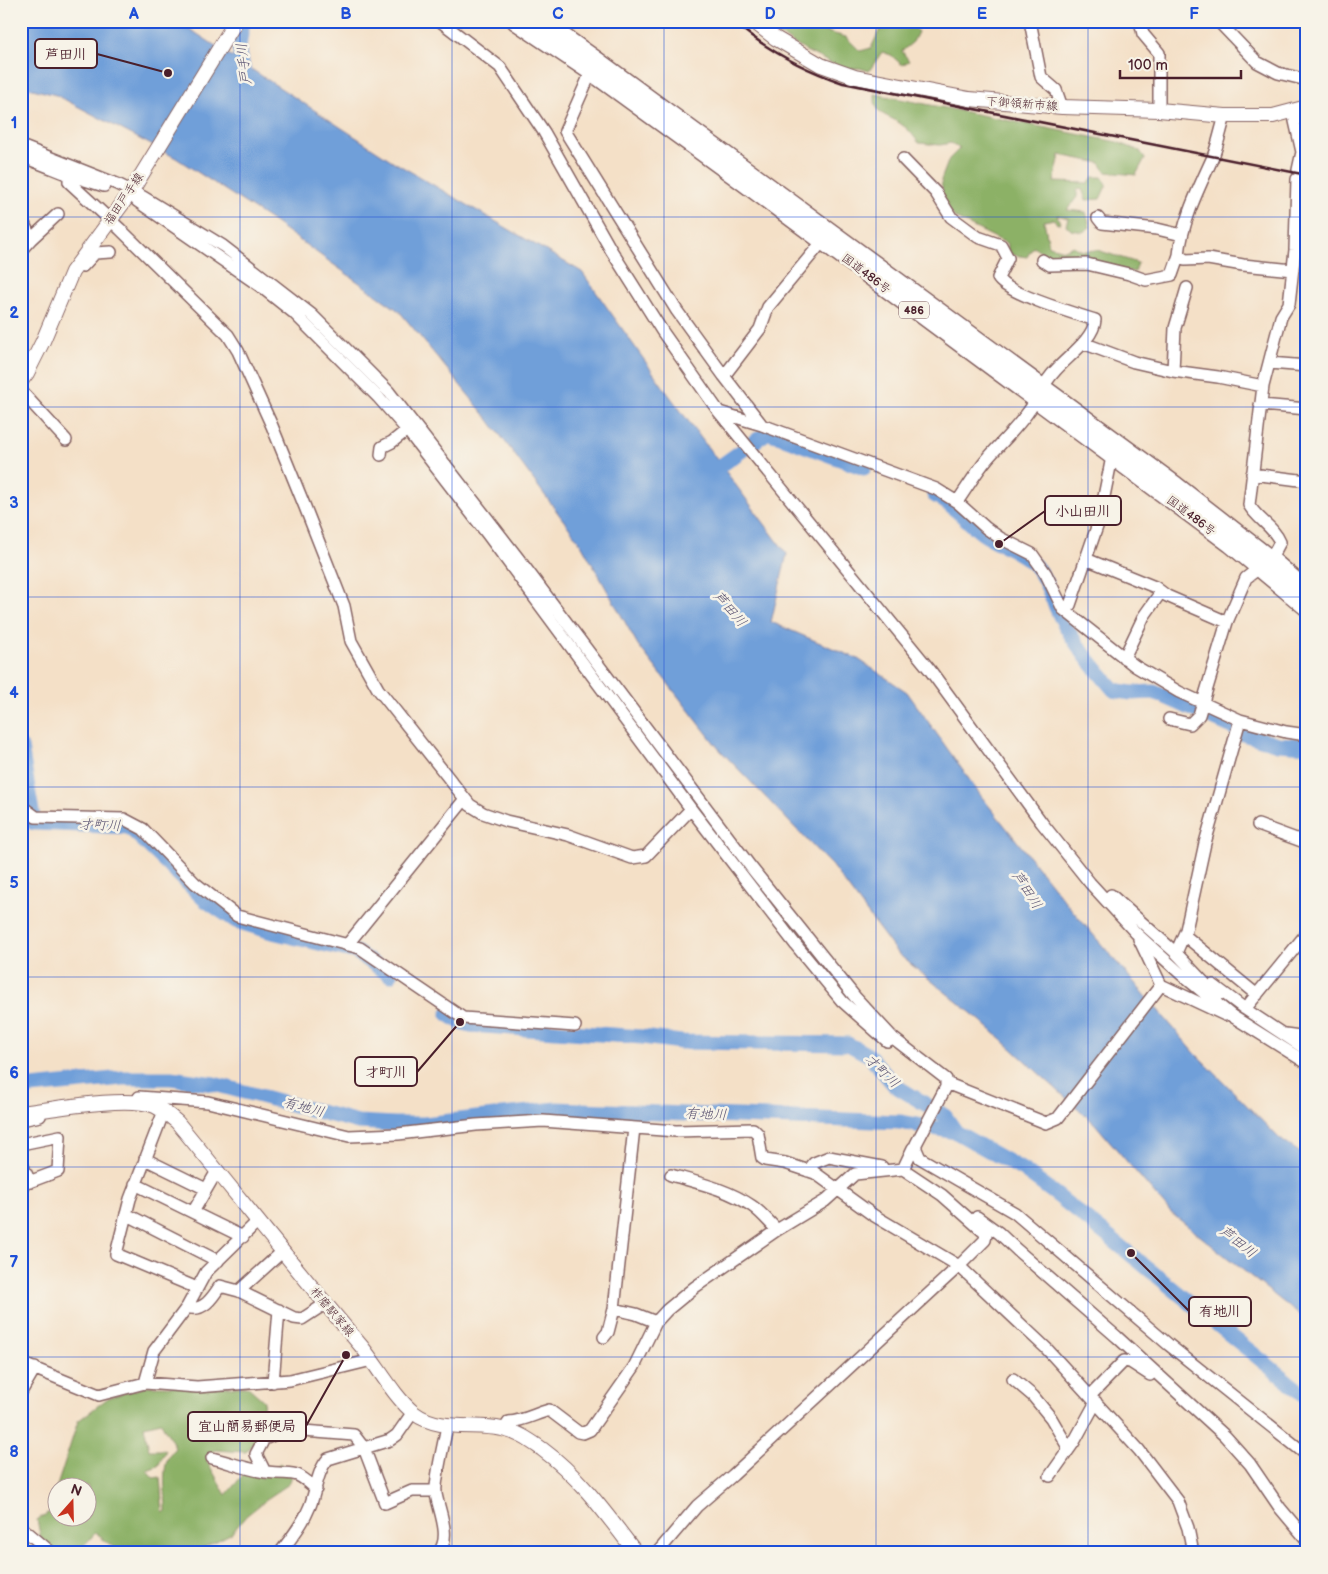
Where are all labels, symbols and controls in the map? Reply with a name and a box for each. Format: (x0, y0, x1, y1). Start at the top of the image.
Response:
text: A (128, 5, 139, 24)
text: B (340, 5, 352, 24)
text: C (552, 5, 564, 24)
text: D (764, 5, 776, 24)
text: E (977, 5, 987, 24)
text: F (1189, 5, 1199, 24)
callout: 芦田川 (35, 39, 97, 68)
water label: 戸手川 (233, 42, 255, 86)
text: 芦田川 (45, 46, 87, 63)
scale bar (1120, 48, 1242, 80)
text: 100 m (1128, 56, 1168, 75)
street label: 下御領新市線 (986, 94, 1058, 114)
text: 1 (11, 114, 17, 133)
street label: 福田戸手線 (101, 170, 147, 228)
street label: 国道486号 (838, 251, 894, 297)
road number: 486 (899, 302, 929, 318)
text: 2 (9, 304, 19, 323)
street label: 国道486号 (1163, 493, 1219, 539)
text: 3 (9, 494, 19, 513)
callout: 小山田川 (1045, 496, 1121, 525)
text: 小山田川 (1055, 503, 1111, 520)
water label: 芦田川 (710, 588, 750, 630)
text: 4 (9, 684, 19, 703)
water label: 才町川 (79, 816, 121, 834)
water label: 芦田川 (1008, 868, 1046, 912)
text: 5 (9, 874, 19, 893)
water label: 才町川 (861, 1050, 903, 1092)
callout: 才町川 (355, 1057, 417, 1086)
text: 6 (9, 1064, 19, 1083)
text: 才町川 (365, 1064, 407, 1081)
water label: 有地川 (282, 1093, 326, 1121)
water label: 有地川 (685, 1105, 727, 1123)
water label: 芦田川 (1216, 1222, 1260, 1262)
text: 7 (10, 1253, 19, 1272)
street label: 柞磨駅家線 (307, 1284, 357, 1340)
callout: 有地川 (1189, 1297, 1251, 1326)
text: 有地川 (1199, 1303, 1241, 1320)
callout: 宜山簡易郵便局 (188, 1412, 306, 1441)
text: 宜山簡易郵便局 (198, 1418, 296, 1435)
text: 8 (9, 1443, 19, 1462)
north arrow (48, 1476, 98, 1526)
text: N (68, 1480, 84, 1500)

